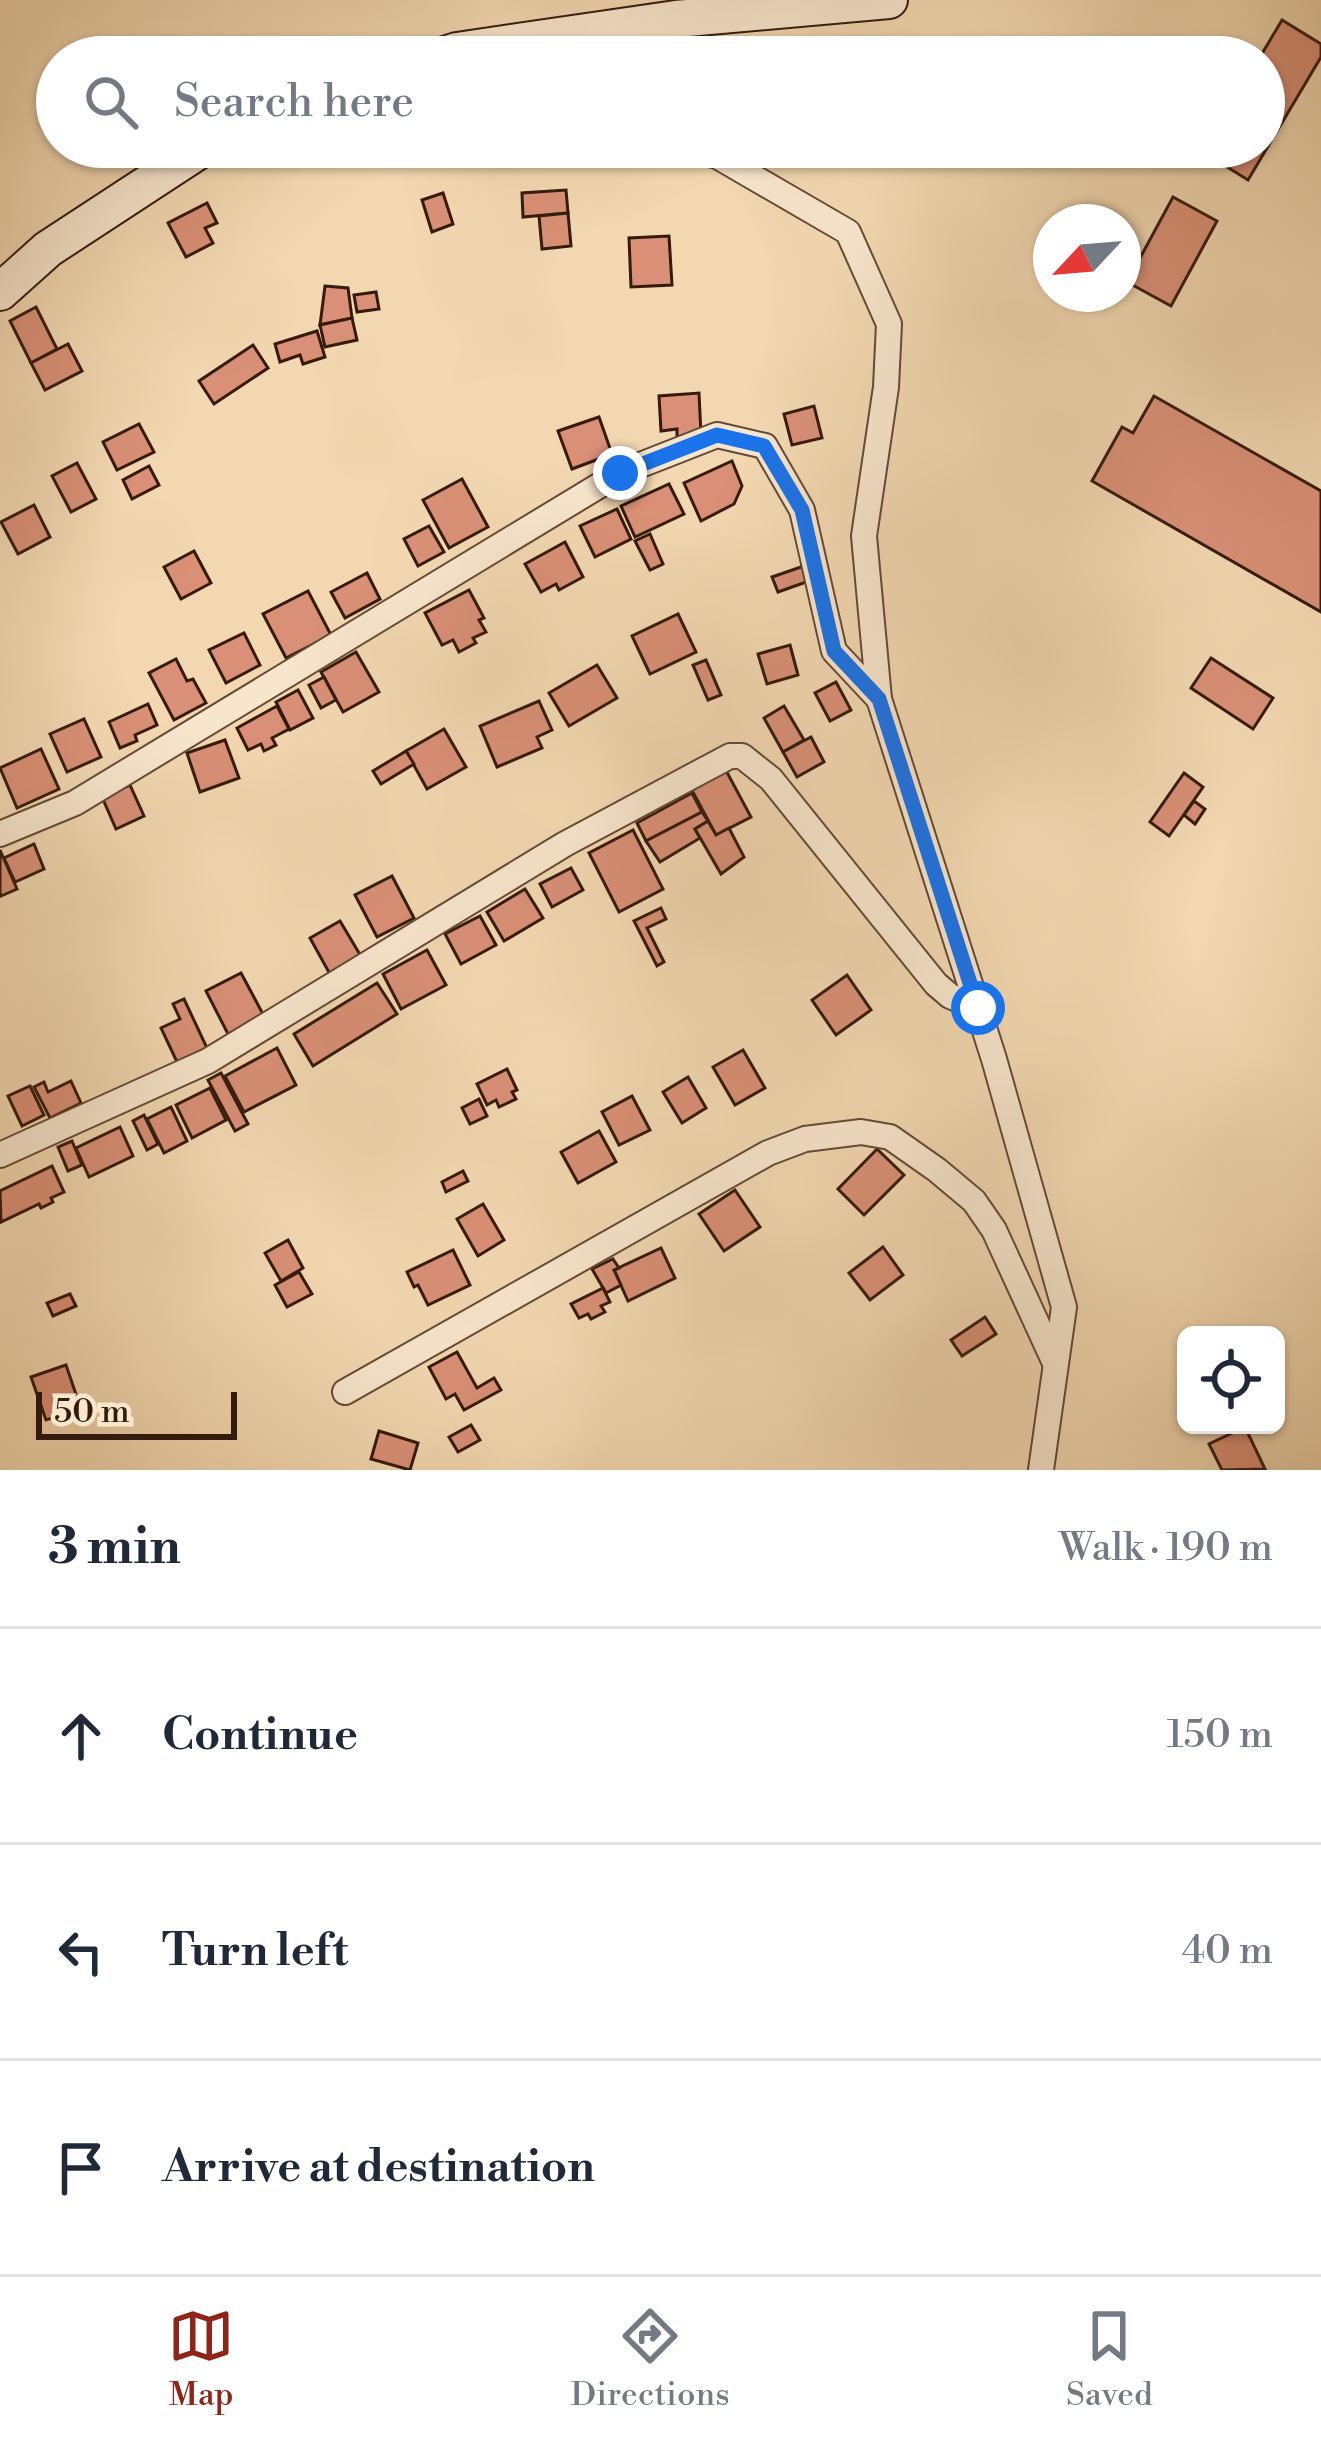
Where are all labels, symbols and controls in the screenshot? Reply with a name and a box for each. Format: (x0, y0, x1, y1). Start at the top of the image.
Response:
search box (36, 36, 1285, 168)
icon: search (78, 69, 144, 135)
text: Search here (174, 74, 414, 131)
north arrow (1033, 204, 1141, 312)
route end (593, 446, 647, 500)
route start (951, 981, 1005, 1035)
map controls (1177, 1326, 1285, 1434)
button: locate (1177, 1326, 1285, 1434)
scale bar (36, 1386, 237, 1439)
text: 50 m (54, 1392, 130, 1433)
text: 3 min (48, 1516, 181, 1580)
text: Walk · 190 m (1059, 1524, 1273, 1573)
icon: ahead (48, 1703, 114, 1769)
text: Continue (162, 1707, 358, 1764)
text: 150 m (1167, 1711, 1273, 1760)
icon: left (48, 1919, 114, 1985)
text: Turn left (162, 1923, 348, 1980)
text: 40 m (1182, 1927, 1273, 1976)
icon: arrive (48, 2135, 114, 2201)
text: Arrive at destination (162, 2139, 595, 2196)
tab: Map (168, 2303, 234, 2416)
tab: Directions (571, 2303, 730, 2416)
tab: Saved (1066, 2303, 1153, 2416)

